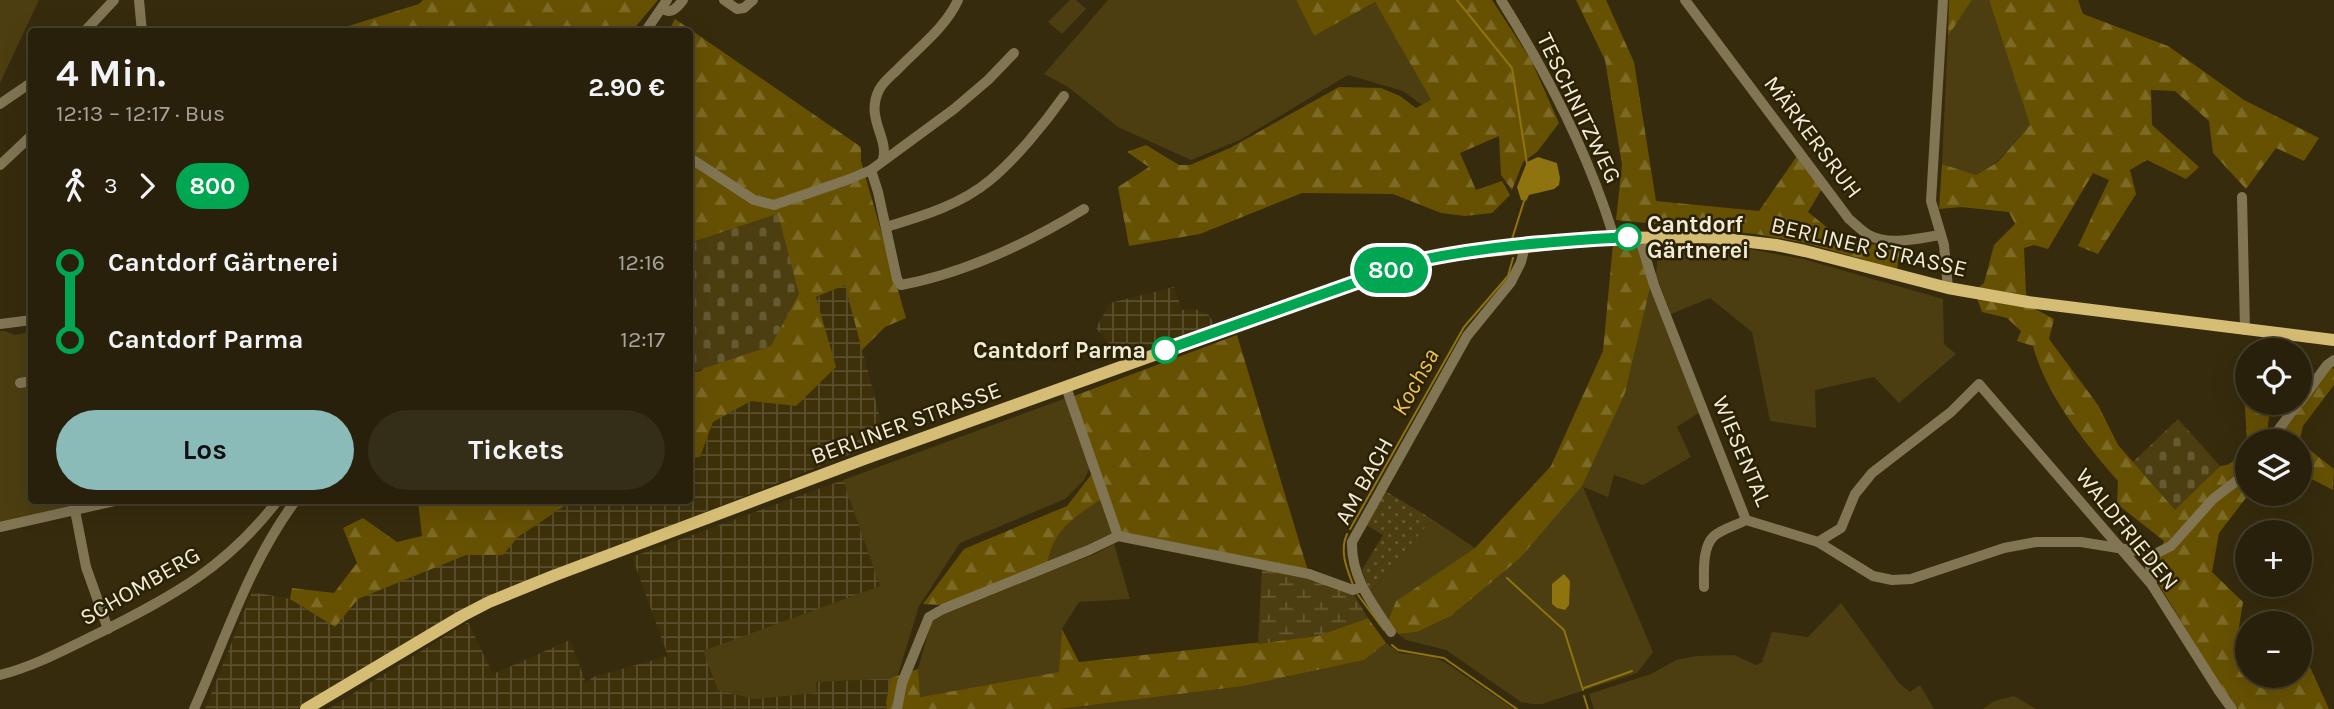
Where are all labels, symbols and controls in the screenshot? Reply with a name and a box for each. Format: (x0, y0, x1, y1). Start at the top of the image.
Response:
street label: TESCHNITZWEG (1531, 29, 1627, 187)
text: 4 Min. (56, 51, 166, 96)
street label: MÄRKERSRUH (1758, 71, 1868, 203)
text: 2.90 € (588, 72, 665, 103)
text: 12:13 – 12:17 · Bus (56, 100, 225, 127)
icon: walk (56, 167, 94, 205)
icon: forward (128, 167, 166, 205)
text: 3 (104, 172, 118, 199)
text: 800 (190, 172, 235, 200)
place label: Cantdorf Gärtnerei (1647, 211, 1749, 264)
street label: BERLINER STRASSE (1768, 211, 1970, 283)
marker: Cantdorf Gärtnerei (1615, 224, 1641, 250)
text: Cantdorf Gärtnerei (108, 247, 339, 278)
line badge: 800 (1351, 247, 1431, 293)
text: 12:16 (618, 249, 665, 276)
text: 800 (1368, 256, 1414, 284)
text: Cantdorf Parma (108, 324, 304, 355)
text: 12:17 (620, 326, 665, 353)
place label: Cantdorf Parma (973, 337, 1146, 364)
marker: Cantdorf Parma (1152, 337, 1178, 363)
map controls (2235, 338, 2312, 688)
button: locate (2235, 338, 2312, 415)
water label: Kochsa (1385, 343, 1445, 421)
street label: BERLINER STRASSE (807, 376, 1005, 470)
street label: WIESENTAL (1707, 392, 1777, 510)
button: Los (56, 410, 354, 490)
button: Tickets (368, 410, 665, 490)
button: layers (2235, 429, 2312, 506)
street label: AM BACH (1329, 433, 1399, 529)
street label: WALDFRIEDEN (2070, 463, 2184, 595)
button: + (2235, 520, 2312, 597)
street label: SCHOMBERG (75, 541, 205, 631)
button: − (2235, 611, 2312, 688)

